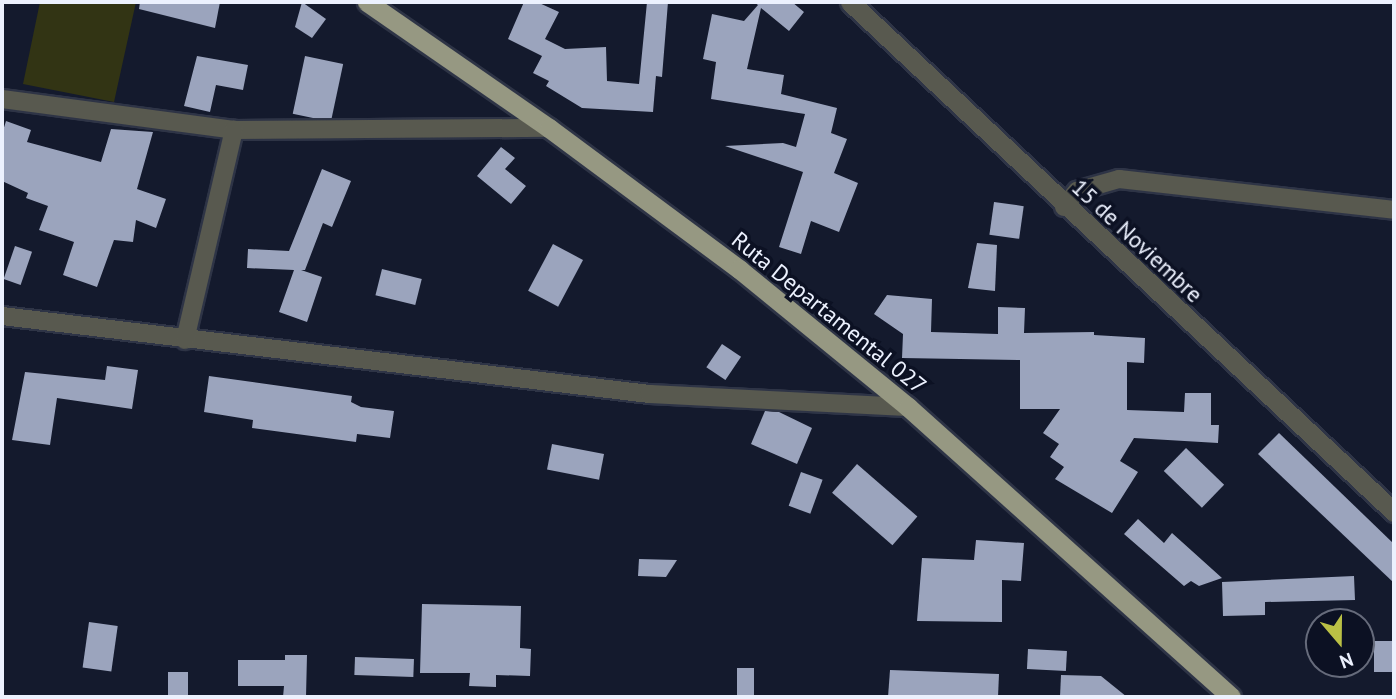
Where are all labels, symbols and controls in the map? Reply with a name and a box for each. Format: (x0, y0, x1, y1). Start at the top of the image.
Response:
street label: 15 de Noviembre (1066, 173, 1208, 309)
street label: Ruta Departamental 027 (726, 226, 932, 400)
north arrow (1305, 608, 1375, 678)
text: N (1337, 647, 1356, 674)

